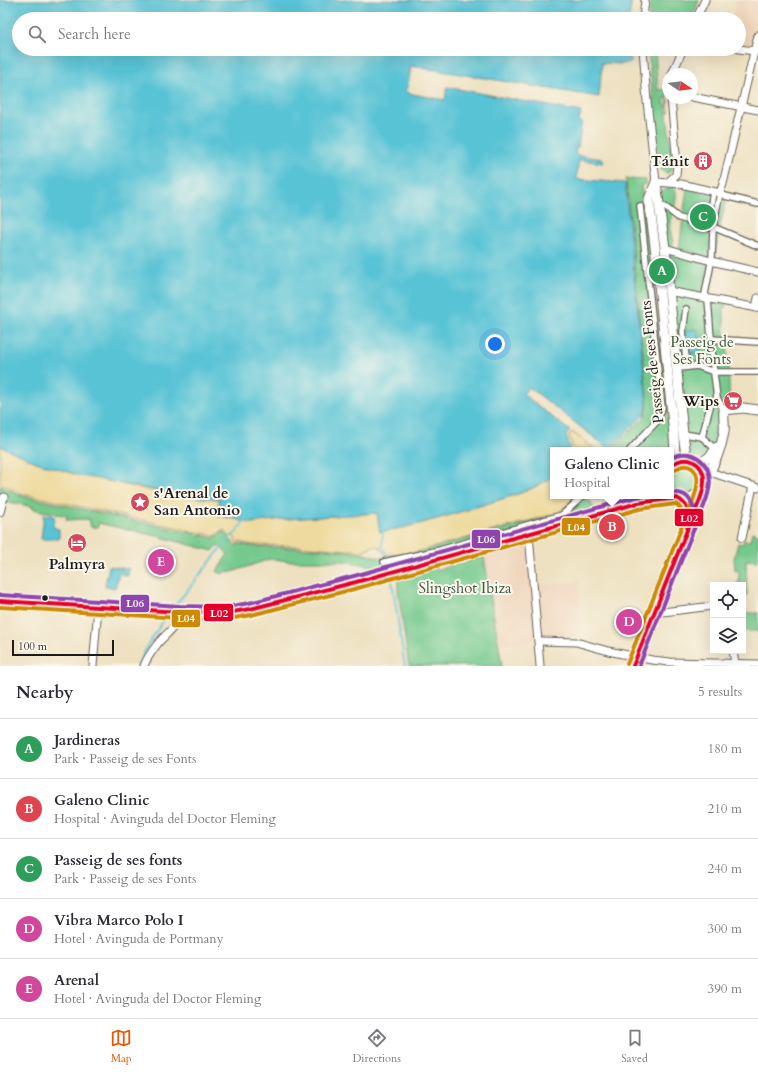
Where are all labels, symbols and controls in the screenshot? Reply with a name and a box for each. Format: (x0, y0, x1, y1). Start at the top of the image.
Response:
search box (12, 12, 746, 56)
icon: search (26, 23, 48, 45)
text: Search here (58, 24, 131, 44)
north arrow (662, 68, 698, 104)
building icon: Tánit (692, 150, 714, 172)
place label: Tánit (651, 151, 690, 171)
pin: C (690, 202, 716, 232)
pin: A (649, 256, 675, 286)
street label: Passeig de ses Fonts (636, 300, 668, 424)
park label: Passeig de Ses Fonts (670, 332, 734, 369)
your location (485, 334, 505, 354)
supermarket icon: Wips (722, 390, 744, 412)
place label: Wips (682, 391, 719, 411)
popup (550, 447, 674, 499)
text: Galeno Clinic (564, 454, 660, 474)
text: Hospital (564, 474, 610, 492)
place label: s'Arenal de San Antonio (154, 483, 240, 520)
place icon: s'Arenal de San Antonio (129, 491, 151, 513)
line badge: L02 (674, 508, 704, 527)
text: L02 (680, 511, 698, 526)
pin: B (599, 512, 625, 542)
line badge: L04 (561, 517, 591, 536)
text: L04 (567, 520, 585, 535)
line badge: L06 (471, 529, 501, 549)
hotel icon: Palmyra (66, 532, 88, 554)
text: L06 (477, 532, 495, 547)
pin: E (148, 547, 174, 577)
place label: Palmyra (49, 554, 106, 574)
park label: Slingshot Ibiza (418, 578, 512, 598)
map controls (710, 582, 746, 654)
button: locate (710, 582, 746, 618)
unlabelled marker (40, 593, 50, 603)
line badge: L06 (120, 594, 150, 613)
text: L06 (126, 596, 144, 611)
line badge: L02 (203, 603, 234, 622)
text: L02 (210, 606, 228, 621)
pin: D (616, 607, 642, 637)
line badge: L04 (171, 609, 201, 628)
text: L04 (177, 611, 195, 626)
button: layers (710, 618, 746, 654)
scale bar (12, 638, 114, 657)
text: 100 m (18, 639, 47, 654)
text: Nearby (16, 681, 73, 704)
text: 5 results (698, 683, 742, 701)
text: Jardineras (54, 730, 120, 750)
text: A (24, 740, 34, 758)
text: 180 m (708, 740, 742, 758)
text: Park · Passeig de ses Fonts (54, 750, 196, 768)
text: Galeno Clinic (54, 790, 150, 810)
text: B (24, 800, 34, 818)
text: 210 m (708, 800, 742, 818)
text: Hospital · Avinguda del Doctor Fleming (54, 810, 276, 828)
text: Passeig de ses fonts (54, 850, 182, 870)
text: C (24, 860, 34, 878)
text: 240 m (708, 860, 742, 878)
text: Park · Passeig de ses Fonts (54, 870, 196, 888)
text: Vibra Marco Polo I (54, 910, 184, 930)
text: D (23, 920, 35, 938)
text: 300 m (708, 920, 742, 938)
text: Hotel · Avinguda de Portmany (54, 930, 224, 948)
text: Arenal (54, 970, 99, 990)
text: E (25, 980, 33, 998)
text: 390 m (708, 980, 742, 998)
text: Hotel · Avinguda del Doctor Fleming (54, 990, 261, 1008)
tab: Map (110, 1027, 132, 1066)
tab: Directions (352, 1027, 401, 1066)
tab: Saved (621, 1027, 648, 1066)

